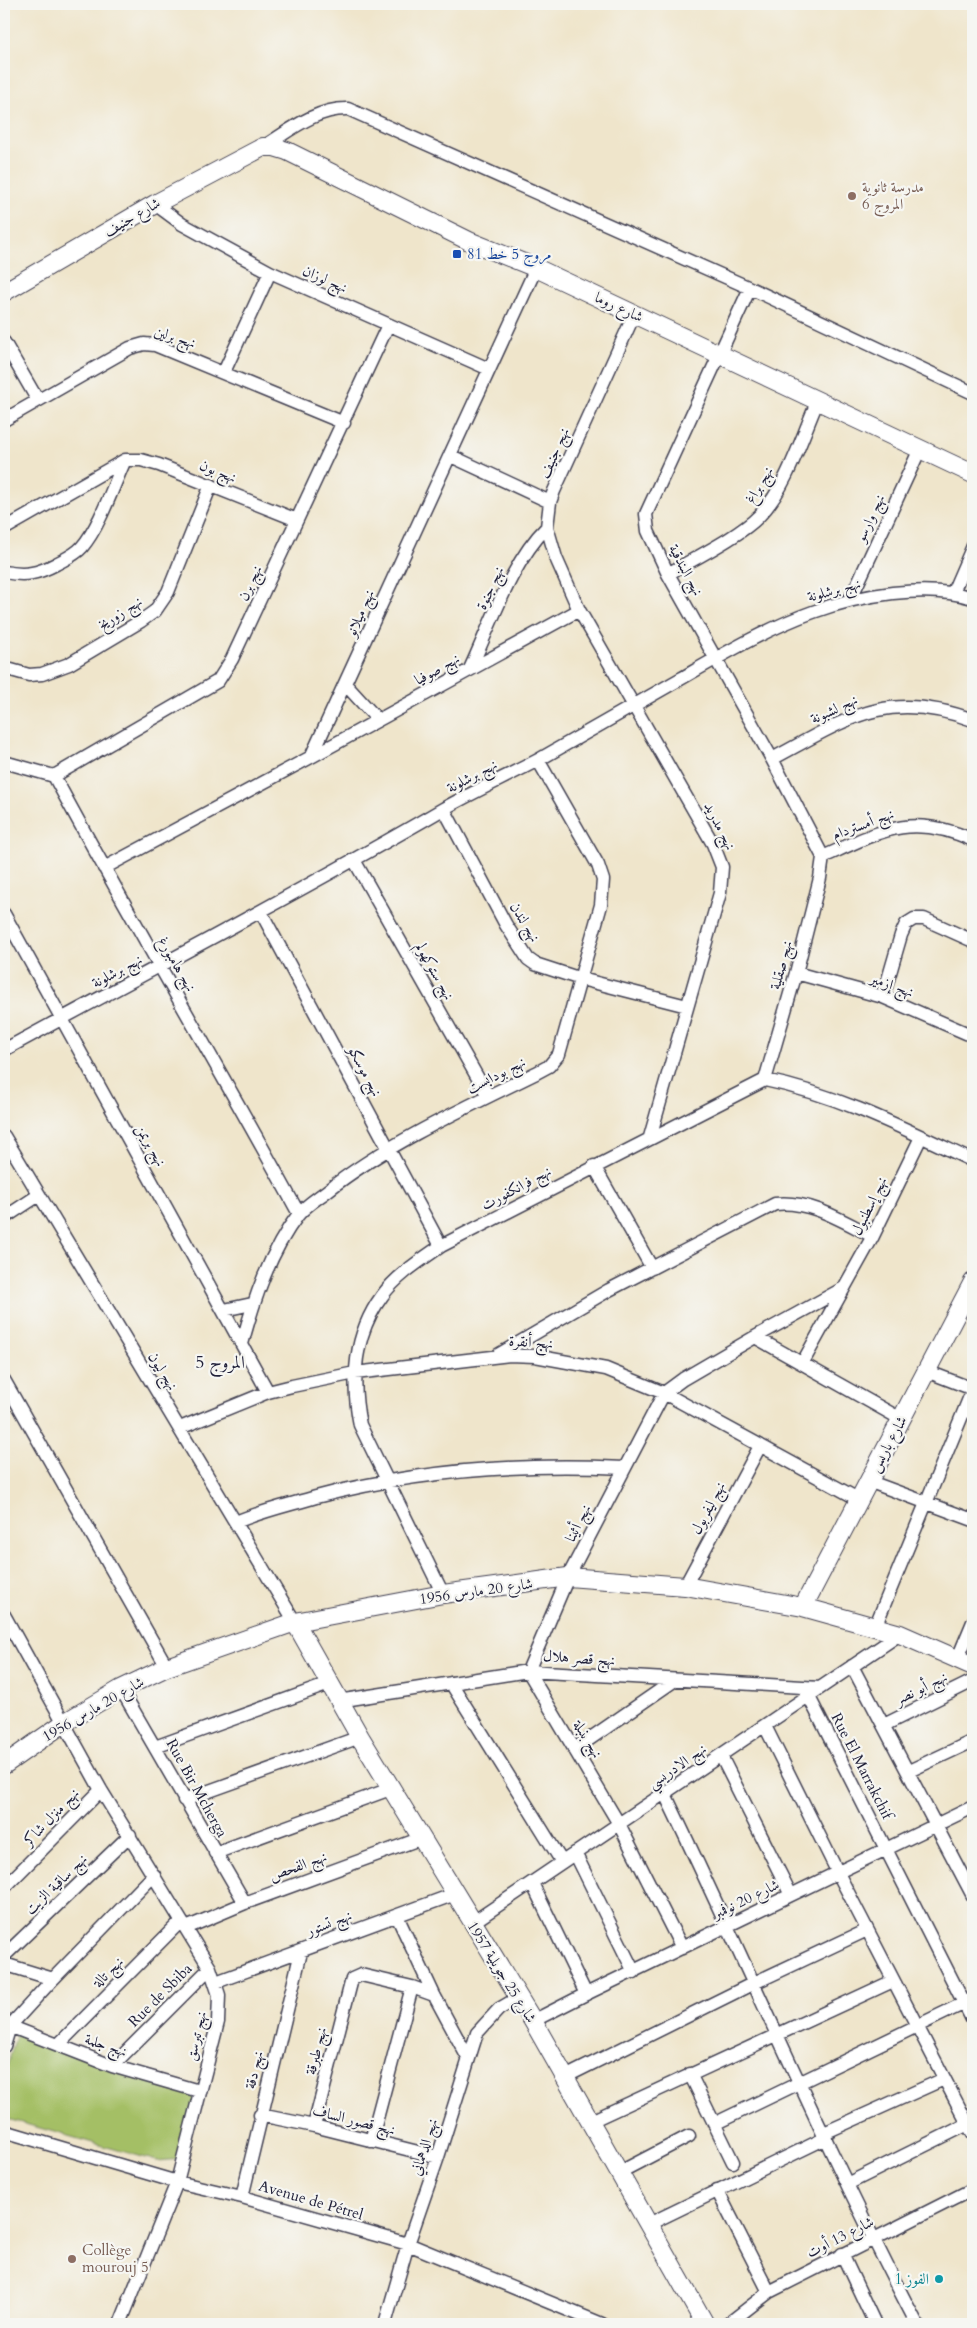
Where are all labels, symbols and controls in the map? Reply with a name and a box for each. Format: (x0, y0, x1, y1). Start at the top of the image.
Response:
place label: مدرسة ثانوية المروج 6 (862, 177, 924, 217)
marker: مدرسة ثانوية المروج 6 (846, 190, 858, 202)
street label: شارع جنيف (100, 193, 165, 244)
place label: مروج 5 خط 81 (467, 244, 551, 267)
marker: مروج 5 خط 81 (451, 248, 463, 260)
street label: نهج لوزان (298, 260, 351, 301)
street label: شارع روما (590, 287, 646, 330)
street label: نهج برلين (150, 321, 198, 357)
street label: نهج جنيف (534, 424, 578, 483)
street label: نهج بون (195, 455, 239, 491)
street label: نهج براغ (740, 463, 781, 509)
street label: نهج وارسو (849, 491, 893, 549)
street label: نهج البندقية (661, 541, 708, 601)
street label: نهج برن (233, 562, 271, 606)
street label: نهج جنوة (471, 563, 512, 615)
street label: نهج برشلونة (805, 573, 864, 611)
street label: نهج ميلانو (340, 586, 383, 643)
street label: نهج زوريخ (94, 591, 148, 638)
street label: نهج صوفيا (411, 648, 465, 693)
street label: نهج لشبونة (807, 689, 863, 732)
street label: نهج برشلونة (443, 754, 503, 801)
street label: نهج مدريد (696, 799, 741, 855)
street label: نهج أمستردام (829, 803, 898, 848)
street label: نهج لندن (502, 898, 545, 948)
street label: نهج هامبورغ (150, 933, 201, 997)
street label: نهج صقلية (765, 938, 801, 993)
street label: نهج ستوكهولم (407, 939, 459, 1005)
street label: نهج برشلونة (88, 949, 148, 996)
street label: نهج إزمير (864, 967, 917, 1006)
street label: نهج موسكو (339, 1040, 387, 1102)
street label: نهج بودابست (463, 1052, 531, 1102)
street label: نهج بريمن (128, 1120, 171, 1172)
street label: نهج فرانكفورت (477, 1161, 556, 1218)
street label: نهج إسطنبول (846, 1173, 895, 1241)
street label: نهج أنقرة (508, 1329, 554, 1358)
street label: نهج ليون (140, 1348, 183, 1396)
district label: المروج 5 (195, 1350, 245, 1378)
street label: شارع باريس (864, 1412, 914, 1477)
street label: نهج ليفربول (686, 1478, 734, 1540)
street label: نهج أثينا (559, 1500, 599, 1547)
street label: شارع 20 مارس 1956 (418, 1573, 534, 1612)
street label: نهج قصر هلال (542, 1646, 616, 1674)
street label: نهج أبو نصر (889, 1666, 952, 1714)
street label: شارع 20 مارس 1956 (38, 1672, 149, 1749)
street label: Rue El Marrakchif (827, 1710, 898, 1825)
street label: نهج بنبلة (565, 1715, 607, 1764)
street label: Rue Bir Mcherga (162, 1735, 233, 1841)
street label: نهج الادريسي (644, 1739, 713, 1796)
street label: نهج منزل شاكر (17, 1784, 87, 1855)
street label: نهج الفحص (266, 1846, 331, 1889)
street label: نهج ساقية الزيت (20, 1849, 94, 1922)
street label: شارع 20 نوفمبر (708, 1874, 784, 1927)
street label: نهج تستور (302, 1905, 356, 1945)
street label: شارع 25 جويلية 1957 (460, 1917, 541, 2028)
street label: نهج تالة (87, 1952, 131, 1995)
street label: Rue de Sbiba (124, 1958, 197, 2031)
street label: نهج تبرسق (181, 2009, 215, 2064)
street label: نهج طبرقة (300, 2025, 335, 2078)
street label: نهج جلمة (81, 2028, 130, 2065)
street label: نهج دقة (240, 2049, 272, 2092)
street label: نهج قصور الساف (310, 2100, 397, 2144)
street label: نهج الدهماني (405, 2116, 446, 2179)
street label: Avenue de Pétrel (256, 2176, 366, 2225)
street label: شارع 13 أوت (803, 2211, 878, 2265)
place label: Collège mourouj 5 (82, 2240, 149, 2277)
marker: Collège mourouj 5 (66, 2253, 78, 2265)
place label: الفوز 1 (895, 2269, 929, 2289)
marker: الفوز 1 (933, 2273, 945, 2285)

